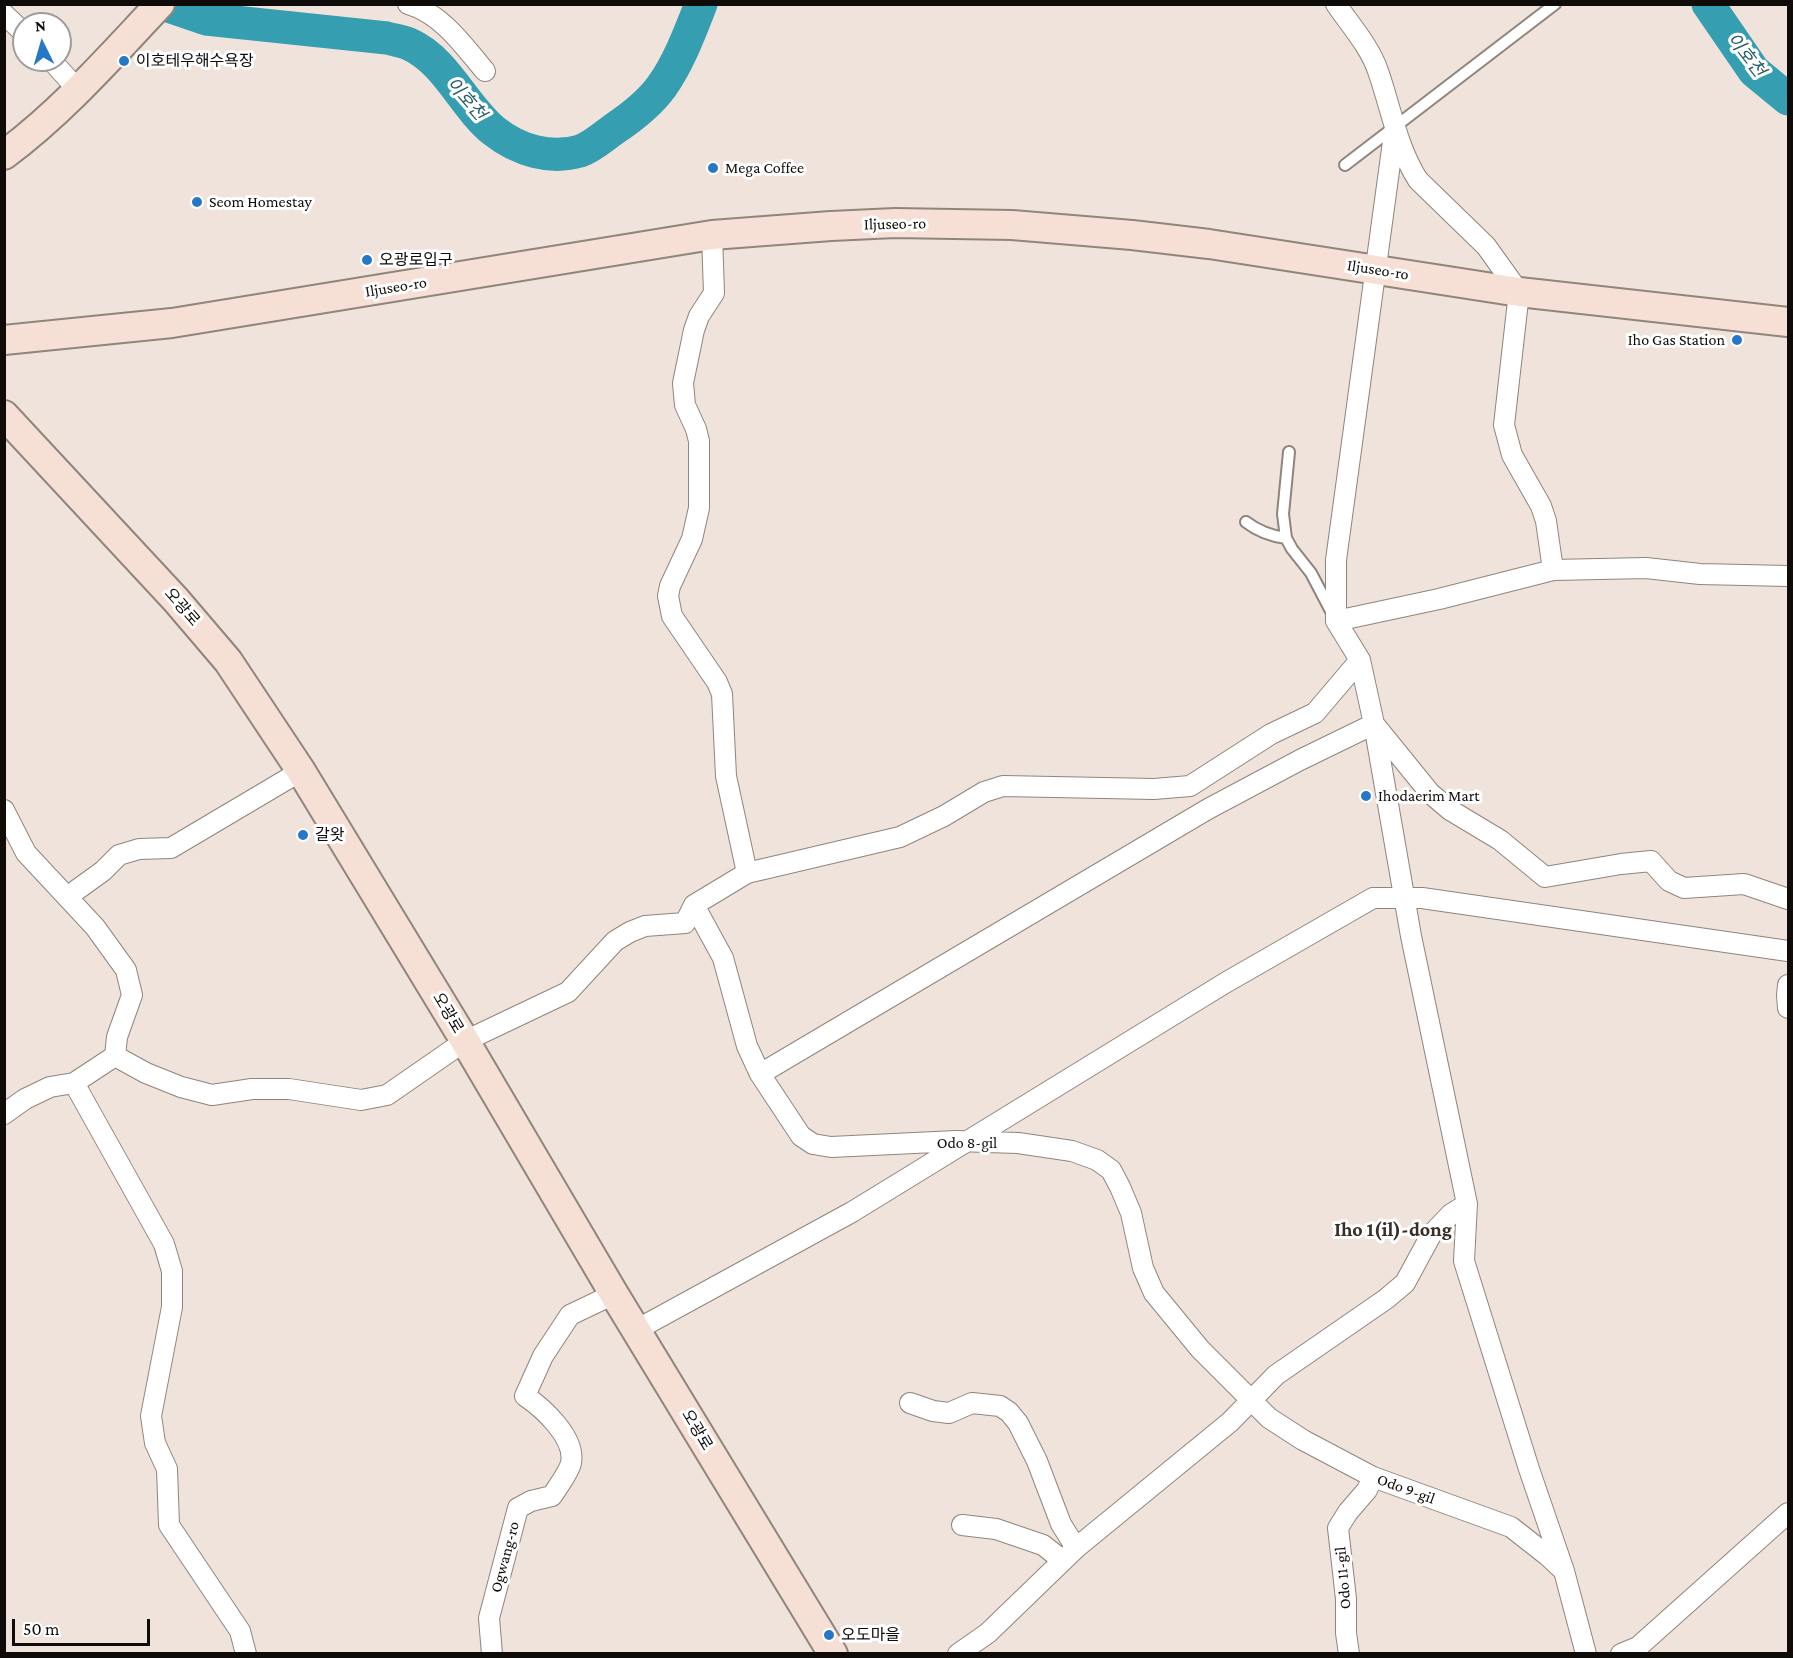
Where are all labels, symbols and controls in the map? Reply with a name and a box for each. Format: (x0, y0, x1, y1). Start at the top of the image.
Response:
north arrow (12, 12, 72, 72)
text: N (34, 17, 47, 35)
water label: 이호천 (1722, 29, 1770, 81)
place label: 이호테우해수욕장 (136, 51, 254, 71)
marker: 이호테우해수욕장 (117, 54, 131, 68)
water label: 이호천 (442, 73, 490, 125)
place label: Mega Coffee (725, 158, 804, 178)
marker: Mega Coffee (706, 161, 720, 175)
place label: Seom Homestay (209, 192, 312, 212)
marker: Seom Homestay (190, 195, 204, 209)
street label: Iljuseo-ro (864, 214, 926, 234)
place label: 오광로입구 (379, 250, 453, 270)
marker: 오광로입구 (360, 253, 374, 267)
street label: Iljuseo-ro (1346, 256, 1410, 284)
street label: Iljuseo-ro (364, 273, 428, 301)
place label: Iho Gas Station (1628, 330, 1725, 350)
marker: Iho Gas Station (1730, 333, 1744, 347)
street label: 오광로 (160, 584, 204, 630)
place label: Ihodaerim Mart (1378, 786, 1480, 806)
marker: Ihodaerim Mart (1359, 789, 1373, 803)
place label: 갈왓 (315, 825, 344, 845)
marker: 갈왓 (296, 828, 310, 842)
street label: 오광로 (428, 989, 468, 1037)
street label: Odo 8-gil (937, 1133, 997, 1153)
district label: Iho 1(il)-dong (1334, 1218, 1452, 1242)
street label: 오광로 (677, 1406, 717, 1454)
street label: Odo 9-gil (1374, 1470, 1438, 1508)
street label: Ogwang-ro (486, 1519, 524, 1595)
street label: Odo 11-gil (1331, 1546, 1355, 1610)
scale bar (15, 1607, 153, 1645)
text: 50 m (23, 1619, 60, 1639)
place label: 오도마을 (841, 1625, 900, 1645)
marker: 오도마을 (822, 1628, 836, 1642)

